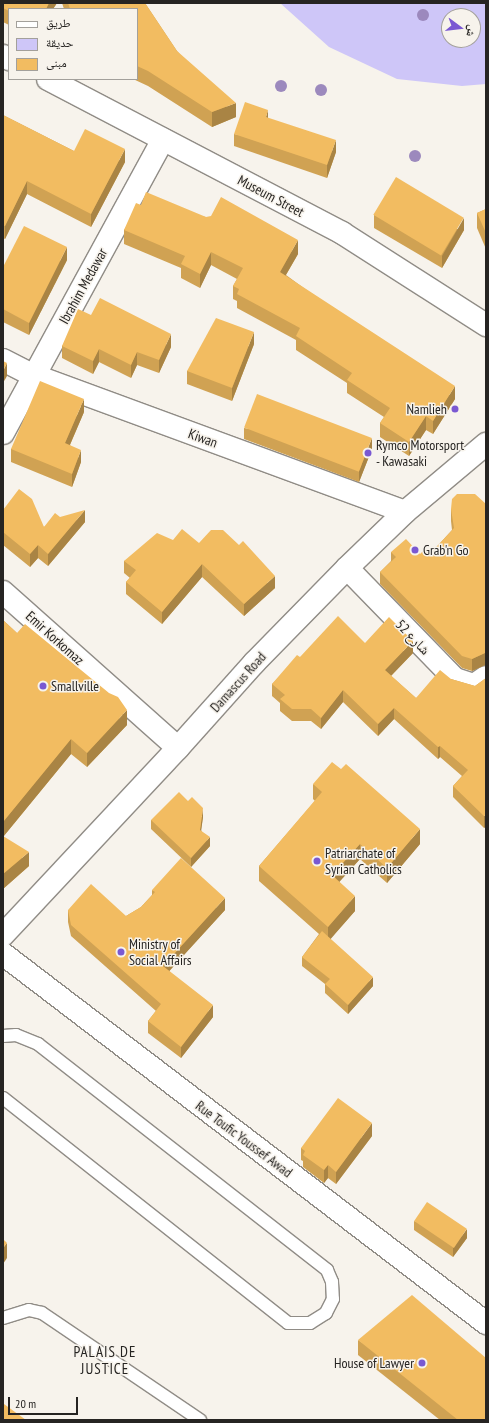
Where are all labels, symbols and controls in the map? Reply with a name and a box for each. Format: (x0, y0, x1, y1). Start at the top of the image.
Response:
legend (8, 8, 138, 80)
north arrow (441, 8, 481, 48)
text: طريق (46, 15, 71, 30)
text: ش (463, 23, 480, 38)
text: حديقة (46, 35, 74, 50)
text: مبنى (46, 55, 67, 70)
street label: Museum Street (235, 172, 307, 220)
street label: Ibrahim Medawar (55, 245, 111, 327)
place label: Namlieh (407, 401, 447, 417)
marker: Namlieh (450, 404, 460, 414)
street label: Kiwan (186, 425, 220, 451)
place label: Rymco Motorsport - Kawasaki (376, 437, 464, 470)
marker: Rymco Motorsport - Kawasaki (363, 448, 373, 458)
place label: Grab'n Go (423, 542, 469, 558)
marker: Grab'n Go (410, 545, 420, 555)
street label: Emir Korkomaz (23, 608, 87, 668)
street label: شارع 52 (392, 616, 434, 658)
street label: Damascus Road (207, 648, 269, 716)
place label: Smallville (51, 678, 99, 694)
marker: Smallville (38, 681, 48, 691)
place label: Patriarchate of Syrian Catholics (325, 845, 402, 878)
marker: Patriarchate of Syrian Catholics (312, 856, 322, 866)
place label: Ministry of Social Affairs (129, 936, 192, 968)
marker: Ministry of Social Affairs (116, 947, 126, 957)
street label: Rue Toufic Youssef Awad (192, 1097, 296, 1181)
district label: PALAIS DE JUSTICE (74, 1342, 136, 1377)
place label: House of Lawyer (334, 1355, 414, 1371)
marker: House of Lawyer (417, 1358, 427, 1368)
scale bar (10, 1389, 80, 1415)
text: 20 m (15, 1396, 36, 1411)

